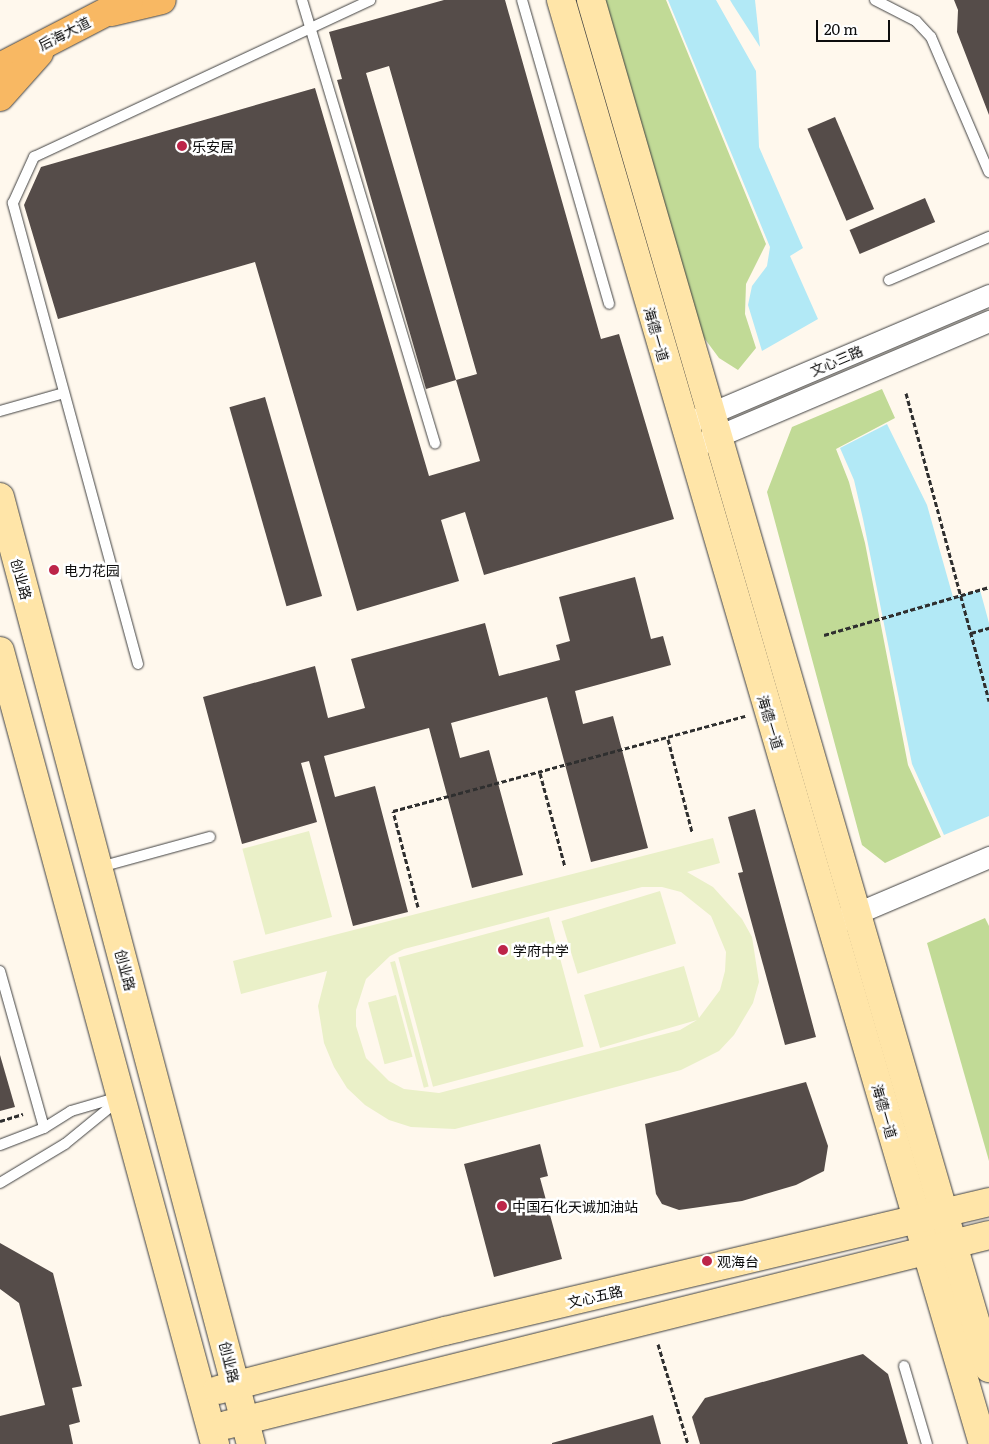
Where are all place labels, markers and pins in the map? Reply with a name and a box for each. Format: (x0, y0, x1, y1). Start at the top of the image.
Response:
place label: 乐安居 (192, 138, 234, 154)
marker: 乐安居 (176, 140, 188, 152)
place label: 电力花园 (64, 562, 120, 578)
marker: 电力花园 (48, 564, 60, 576)
place label: 学府中学 (513, 942, 569, 958)
marker: 学府中学 (497, 944, 509, 956)
place label: 中国石化天诚加油站 (512, 1198, 638, 1214)
marker: 中国石化天诚加油站 (496, 1200, 508, 1212)
place label: 观海台 (717, 1253, 759, 1269)
marker: 观海台 (701, 1255, 713, 1267)

